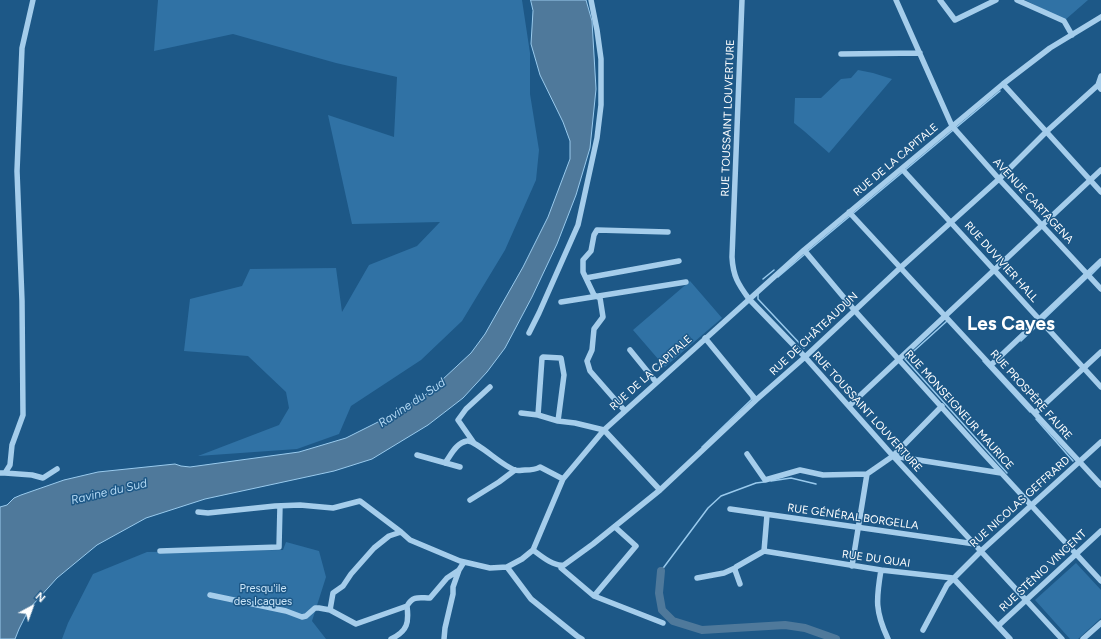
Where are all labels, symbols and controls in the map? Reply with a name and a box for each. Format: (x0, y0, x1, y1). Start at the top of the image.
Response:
street label: RUE TOUSSAINT LOUVERTURE (719, 39, 737, 197)
street label: RUE DE LA CAPITALE (851, 121, 941, 199)
street label: AVENUE CARTAGENA (990, 155, 1076, 247)
street label: RUE DUVIVIER HALL (961, 219, 1041, 305)
street label: RUE DE CHÂTEAUDUN (767, 290, 861, 378)
district label: Les Cayes (967, 313, 1055, 335)
street label: RUE DE LA CAPITALE (607, 333, 695, 413)
street label: RUE PROSPÈRE FAURE (987, 347, 1075, 443)
street label: RUE MONSEIGNEUR MAURICE (902, 348, 1016, 472)
street label: RUE TOUSSAINT LOUVERTURE (809, 349, 925, 475)
water label: Ravine du Sud (376, 375, 448, 431)
street label: RUE NICOLAS GEFFRARD (967, 454, 1073, 550)
water label: Ravine du Sud (70, 476, 148, 508)
street label: RUE GÉNÉRAL BORGELLA (786, 501, 920, 533)
street label: RUE STÉNIO VINCENT (997, 527, 1089, 615)
street label: RUE DU QUAI (841, 548, 911, 570)
park label: Presqu'ile des Icaques (234, 582, 292, 608)
north arrow (12, 587, 52, 627)
text: N (33, 590, 48, 605)

